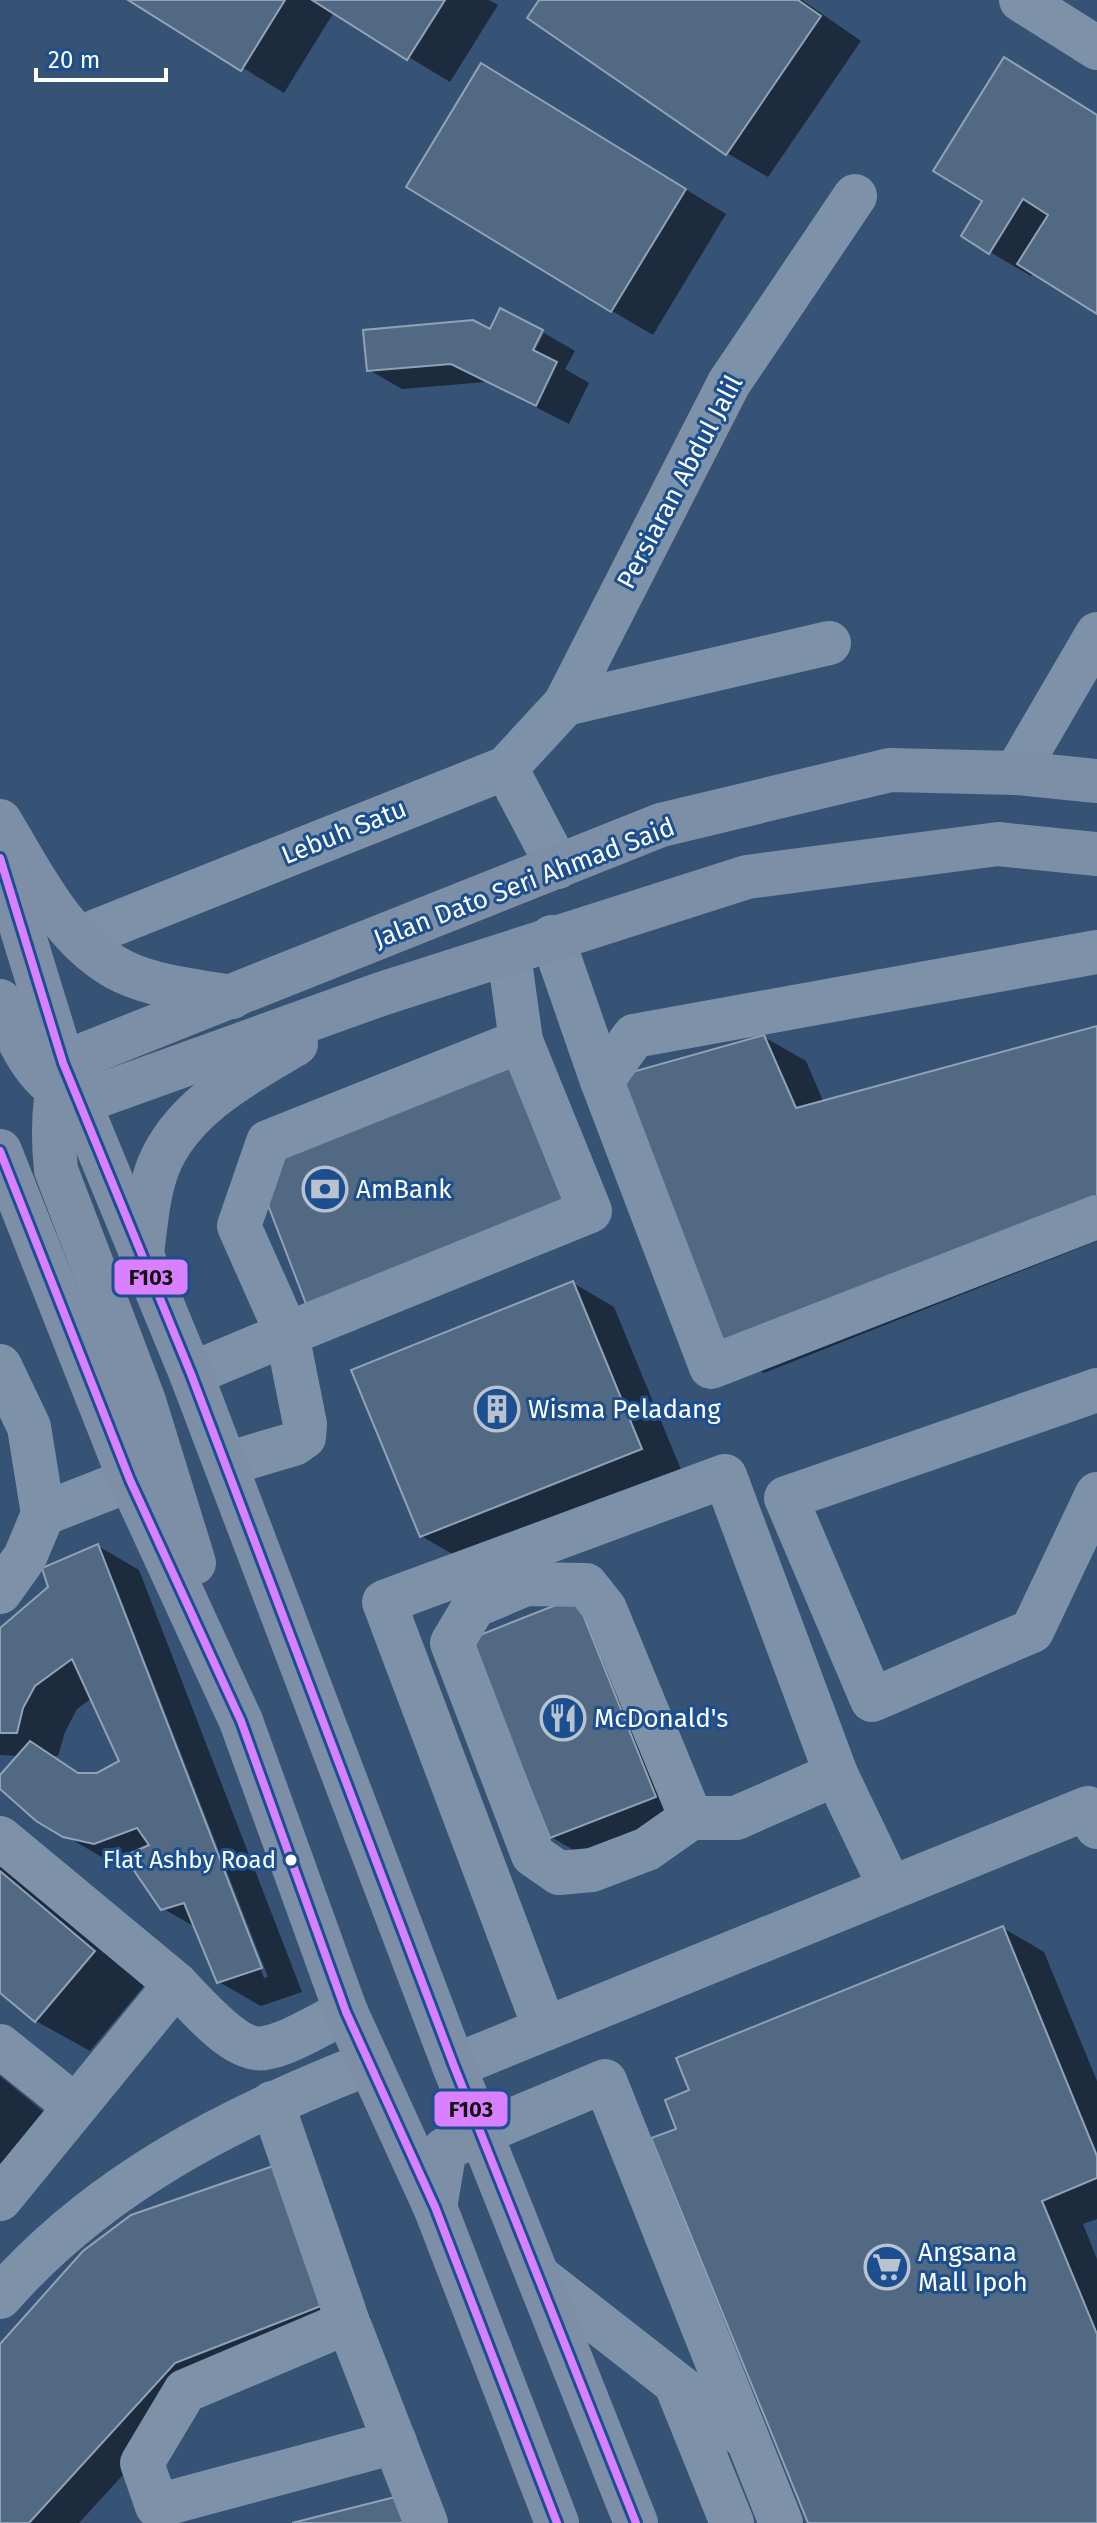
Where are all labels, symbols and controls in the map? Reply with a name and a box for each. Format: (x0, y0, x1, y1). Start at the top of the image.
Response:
scale bar (36, 32, 166, 82)
text: 20 m (48, 46, 100, 74)
street label: Persiaran Abdul Jalil (611, 370, 750, 594)
street label: Lebuh Satu (277, 793, 411, 871)
street label: Jalan Dato Seri Ahmad Said (369, 811, 679, 955)
bank icon: AmBank (301, 1165, 349, 1213)
place label: AmBank (356, 1174, 452, 1205)
line badge: F103 (113, 1258, 189, 1296)
text: F103 (129, 1264, 173, 1291)
building icon: Wisma Peladang (473, 1385, 521, 1433)
place label: Wisma Peladang (528, 1394, 721, 1425)
restaurant icon: McDonald's (539, 1694, 587, 1742)
place label: McDonald's (594, 1703, 728, 1734)
place label: Flat Ashby Road (103, 1846, 276, 1874)
marker: Flat Ashby Road (283, 1852, 299, 1868)
line badge: F103 (433, 2090, 509, 2128)
text: F103 (449, 2096, 493, 2123)
place label: Angsana Mall Ipoh (918, 2237, 1028, 2298)
supermarket icon: Angsana Mall Ipoh (863, 2243, 911, 2291)

